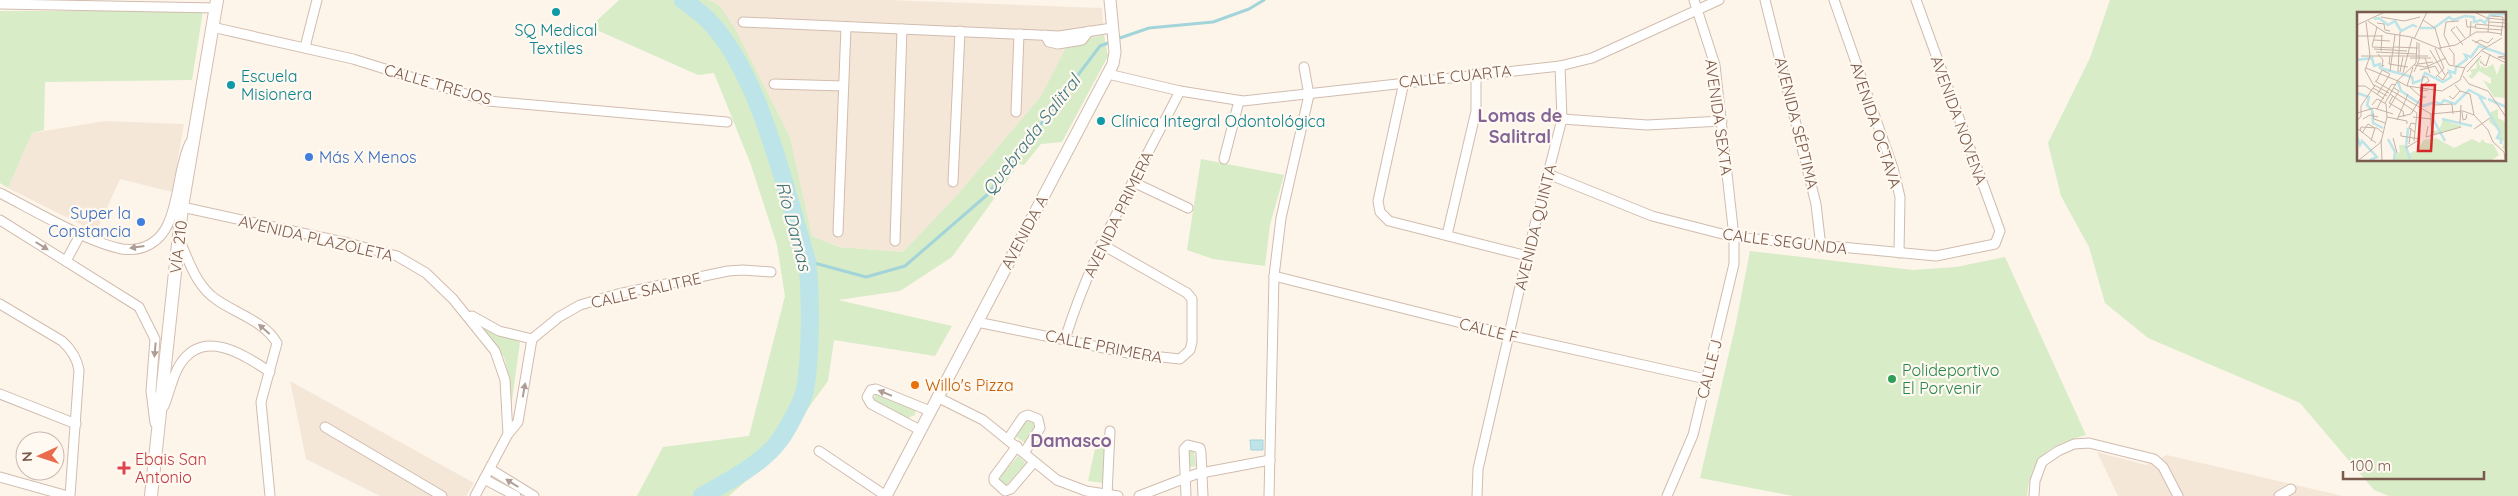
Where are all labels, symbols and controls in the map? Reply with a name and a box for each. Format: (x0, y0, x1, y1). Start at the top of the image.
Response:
marker: SQ Medical Textiles (550, 6, 562, 18)
inset map (2357, 12, 2506, 161)
place label: SQ Medical Textiles (515, 20, 597, 58)
street label: AVENIDA NOVENA (1926, 53, 1992, 187)
street label: AVENIDA SÉPTIMA (1771, 55, 1823, 191)
street label: AVENIDA SEXTA (1701, 57, 1737, 177)
street label: CALLE TREJOS (382, 59, 494, 109)
street label: AVENIDA OCTAVA (1846, 59, 1906, 191)
street label: CALLE CUARTA (1398, 60, 1512, 92)
place label: Escuela Misionera (241, 66, 312, 104)
water label: Quebrada Salitral (977, 69, 1086, 200)
marker: Escuela Misionera (225, 79, 237, 91)
district label: Lomas de Salitral (1478, 104, 1562, 148)
place label: Clínica Integral Odontológica (1111, 111, 1326, 131)
marker: Clínica Integral Odontológica (1095, 115, 1107, 127)
place label: Más X Menos (319, 147, 417, 167)
street label: AVENIDA PRIMERA (1079, 148, 1157, 280)
marker: Más X Menos (303, 151, 315, 163)
street label: AVENIDA QUINTA (1510, 162, 1560, 292)
water label: Río Damas (771, 179, 817, 275)
street label: AVENIDA A (996, 192, 1052, 272)
place label: Super la Constancia (48, 203, 131, 241)
street label: AVENIDA PLAZOLETA (237, 210, 395, 266)
marker: Super la Constancia (135, 216, 147, 228)
street label: VÍA 210 (165, 219, 191, 275)
street label: CALLE SEGUNDA (1722, 223, 1848, 259)
one-way arrow (35, 241, 48, 250)
one-way arrow (129, 244, 145, 252)
street label: CALLE SALITRE (589, 268, 703, 312)
street label: CALLE F (1457, 313, 1521, 347)
one-way arrow (258, 324, 271, 335)
street label: CALLE PRIMERA (1044, 325, 1164, 367)
street label: CALLE J (1692, 337, 1726, 401)
one-way arrow (150, 342, 158, 358)
place label: Polideportivo El Porvenir (1902, 360, 1999, 398)
marker: Polideportivo El Porvenir (1886, 373, 1898, 385)
place label: Willo's Pizza (925, 375, 1014, 395)
marker: Willo's Pizza (909, 379, 921, 391)
one-way arrow (521, 381, 529, 397)
one-way arrow (878, 388, 892, 396)
district label: Damasco (1030, 429, 1112, 452)
north arrow (15, 431, 65, 481)
scale bar (2343, 448, 2484, 480)
place label: Ebais San Antonio (135, 449, 207, 487)
text: N (18, 451, 36, 462)
text: 100 m (2350, 456, 2391, 475)
marker: Ebais San Antonio (117, 461, 131, 475)
one-way arrow (505, 478, 518, 488)

